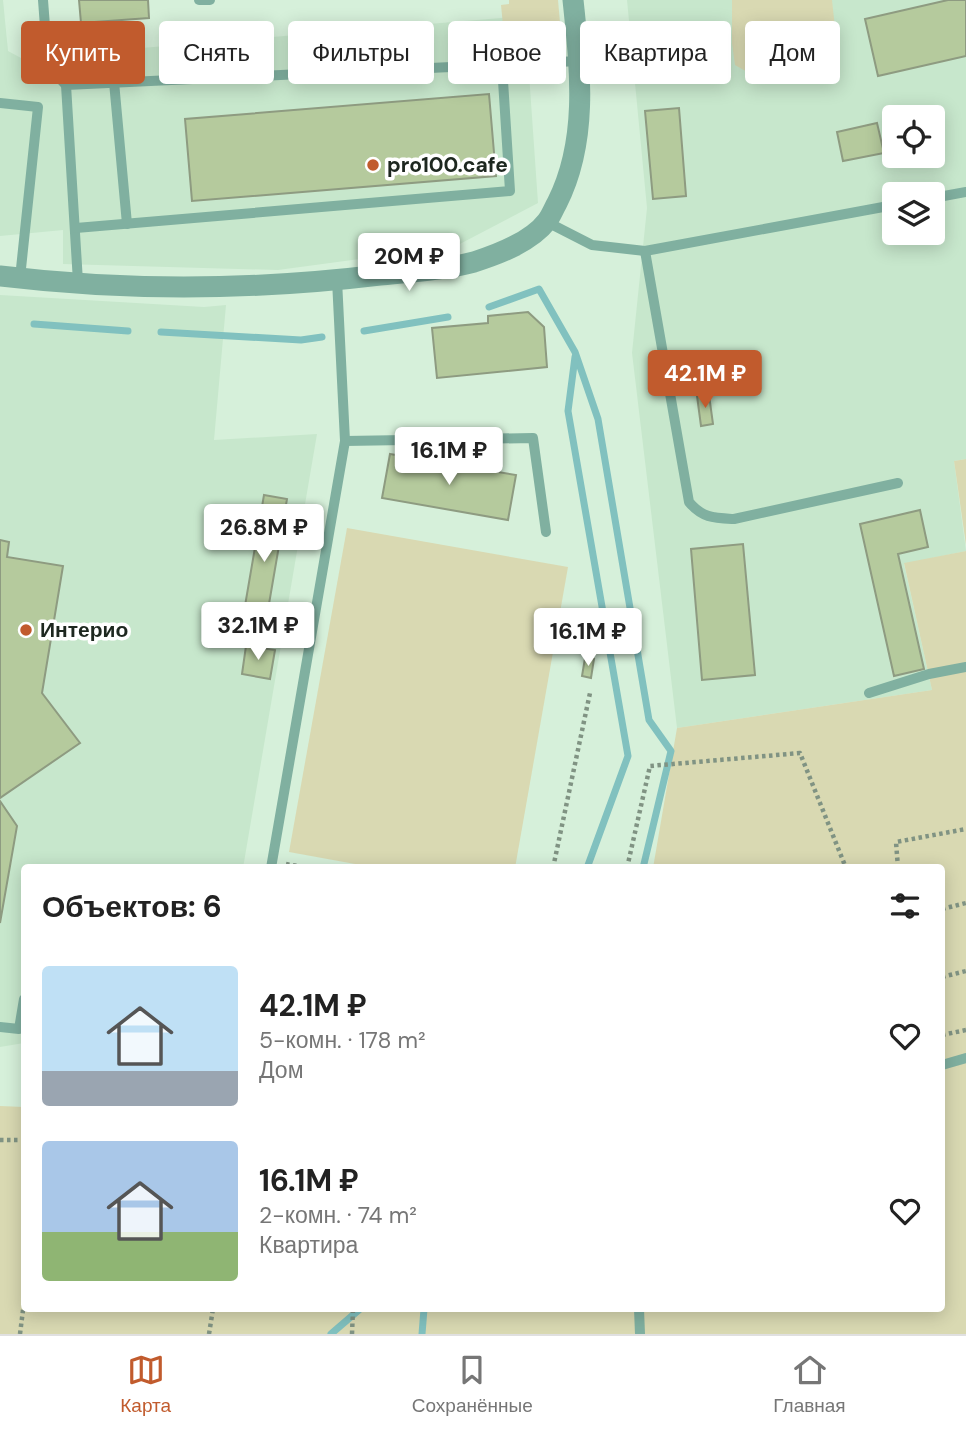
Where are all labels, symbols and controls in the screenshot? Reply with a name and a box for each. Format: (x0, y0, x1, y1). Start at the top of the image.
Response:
chip: Купить (21, 21, 145, 84)
chip: Снять (159, 21, 274, 84)
chip: Фильтры (288, 21, 434, 84)
chip: Новое (448, 21, 566, 84)
chip: Квартира (580, 21, 731, 84)
chip: Дом (745, 21, 840, 84)
map controls (882, 105, 945, 245)
button: locate (882, 105, 945, 168)
place label: pro100.cafe (387, 151, 508, 179)
marker: pro100.cafe (365, 157, 381, 173)
button: layers (882, 182, 945, 245)
pin: 20M ₽ (360, 233, 458, 293)
text: 20M ₽ (374, 241, 444, 271)
pin: 42.1M ₽ (640, 350, 770, 410)
text: 42.1M ₽ (664, 358, 746, 388)
pin: 16.1M ₽ (384, 428, 514, 487)
text: 16.1M ₽ (411, 435, 487, 465)
pin: 26.8M ₽ (199, 504, 329, 564)
text: 26.8M ₽ (220, 512, 308, 542)
pin: 32.1M ₽ (193, 602, 323, 662)
pin: 16.1M ₽ (523, 608, 653, 668)
text: 32.1M ₽ (217, 610, 299, 640)
place label: Интерио (40, 616, 128, 644)
text: 16.1M ₽ (550, 616, 626, 646)
marker: Интерио (18, 622, 34, 638)
text: Объектов: 6 (42, 887, 222, 926)
icon: filters (886, 887, 924, 925)
text: 42.1M ₽ (259, 986, 367, 1025)
icon: home (98, 994, 182, 1078)
icon: heart (886, 1017, 924, 1055)
text: 5-комн. · 178 m² (259, 1025, 426, 1055)
text: Дом (259, 1055, 303, 1085)
text: 16.1M ₽ (259, 1161, 359, 1200)
icon: home (98, 1169, 182, 1253)
icon: heart (886, 1192, 924, 1230)
text: 2-комн. · 74 m² (259, 1200, 417, 1230)
text: Квартира (259, 1230, 358, 1260)
tab: Карта (120, 1351, 171, 1418)
tab: Сохранённые (412, 1351, 533, 1418)
tab: Главная (773, 1351, 846, 1418)

